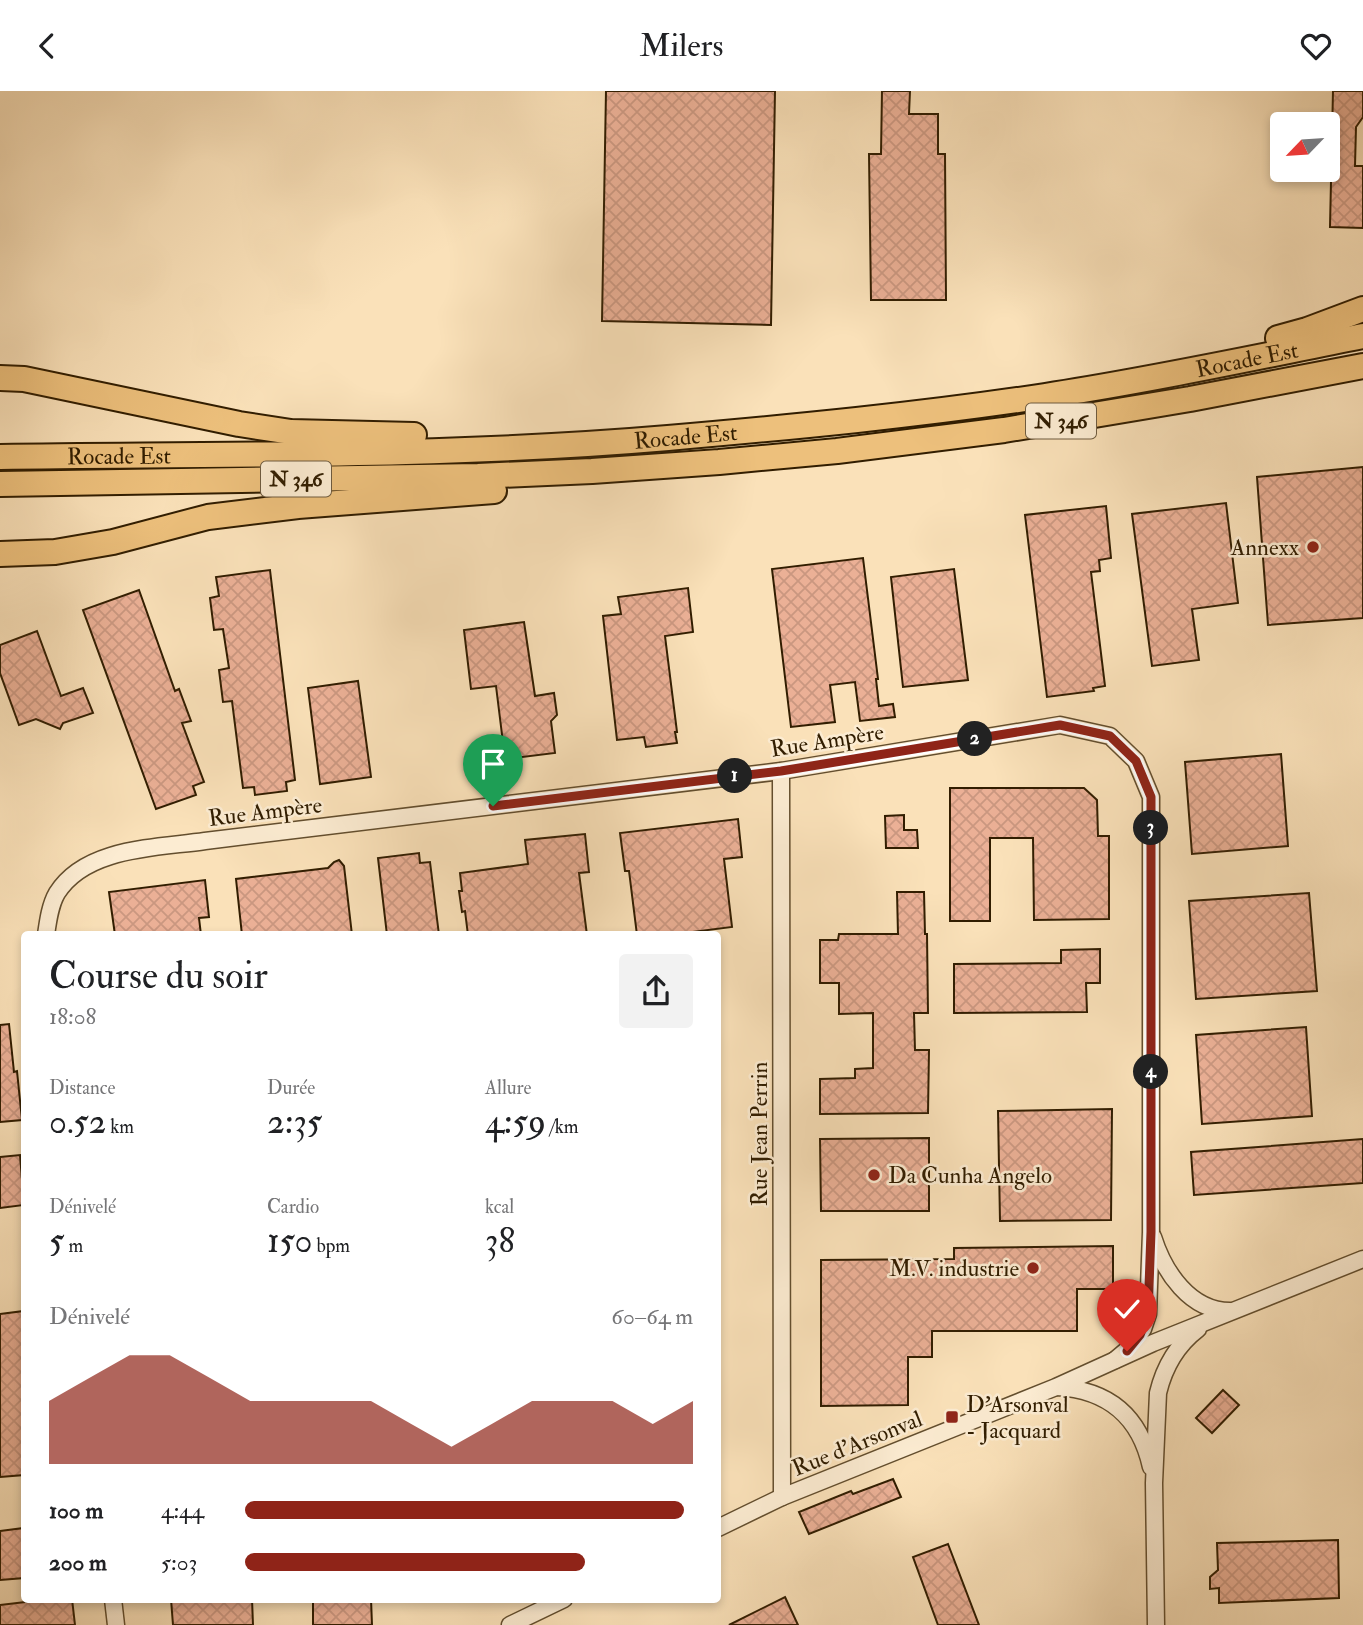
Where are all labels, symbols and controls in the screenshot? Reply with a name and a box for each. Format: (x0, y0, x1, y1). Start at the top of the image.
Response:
text: Milers (640, 26, 723, 66)
icon: back (28, 27, 66, 65)
icon: heart (1297, 27, 1335, 65)
north arrow (1270, 112, 1340, 182)
map controls (1270, 112, 1340, 182)
street label: Rocade Est (1193, 335, 1301, 384)
road number: N 346 (1026, 403, 1096, 439)
street label: Rocade Est (633, 418, 739, 456)
street label: Rocade Est (67, 441, 171, 471)
road number: N 346 (261, 461, 331, 497)
place label: Annexx (1230, 533, 1299, 562)
marker: Annexx (1305, 539, 1321, 555)
street label: Rue Ampère (768, 717, 886, 765)
pin: 2 (958, 721, 992, 757)
text: 2 (970, 726, 979, 750)
pin (463, 734, 523, 806)
icon: arrive (474, 745, 512, 783)
pin: 1 (718, 759, 752, 793)
text: 1 (731, 763, 738, 787)
street label: Rue Ampère (207, 790, 324, 834)
pin: 3 (1134, 811, 1168, 845)
text: 3 (1147, 815, 1154, 839)
text: Course du soir (49, 952, 268, 1000)
button: share (619, 954, 693, 1028)
text: 18:08 (49, 1002, 96, 1031)
pin: 4 (1134, 1055, 1168, 1089)
text: 4 (1145, 1059, 1156, 1083)
street label: Rue Jean Perrin (745, 1061, 774, 1206)
text: Distance (49, 1076, 115, 1100)
text: Durée (267, 1076, 315, 1100)
text: Allure (485, 1076, 532, 1100)
text: 0.52 (49, 1100, 106, 1144)
text: 2:35 (267, 1100, 322, 1144)
text: 4:59 (485, 1100, 546, 1144)
text: km (106, 1115, 134, 1139)
text: /km (546, 1115, 579, 1139)
place label: Da Cunha Angelo (888, 1161, 1052, 1190)
marker: Da Cunha Angelo (866, 1167, 882, 1183)
text: Dénivelé (49, 1195, 116, 1219)
text: Cardio (267, 1195, 319, 1219)
text: kcal (485, 1195, 514, 1219)
text: 5 (49, 1219, 64, 1263)
text: 150 (267, 1219, 312, 1263)
text: 38 (485, 1219, 515, 1263)
text: m (64, 1234, 83, 1258)
text: bpm (312, 1234, 350, 1258)
place label: M.V. industrie (889, 1254, 1019, 1283)
marker: M.V. industrie (1025, 1260, 1041, 1276)
pin (1097, 1279, 1157, 1351)
icon: check (1108, 1290, 1146, 1328)
text: Dénivelé (49, 1302, 130, 1331)
text: 60–64 m (611, 1302, 693, 1331)
place label: D'Arsonval - Jacquard (966, 1390, 1069, 1445)
street label: Rue d'Arsonval (788, 1404, 927, 1483)
marker: D'Arsonval - Jacquard (944, 1409, 960, 1425)
text: 100 m (49, 1496, 103, 1525)
text: 4:44 (161, 1496, 204, 1525)
text: 200 m (49, 1548, 107, 1577)
text: 5:03 (161, 1548, 197, 1577)

